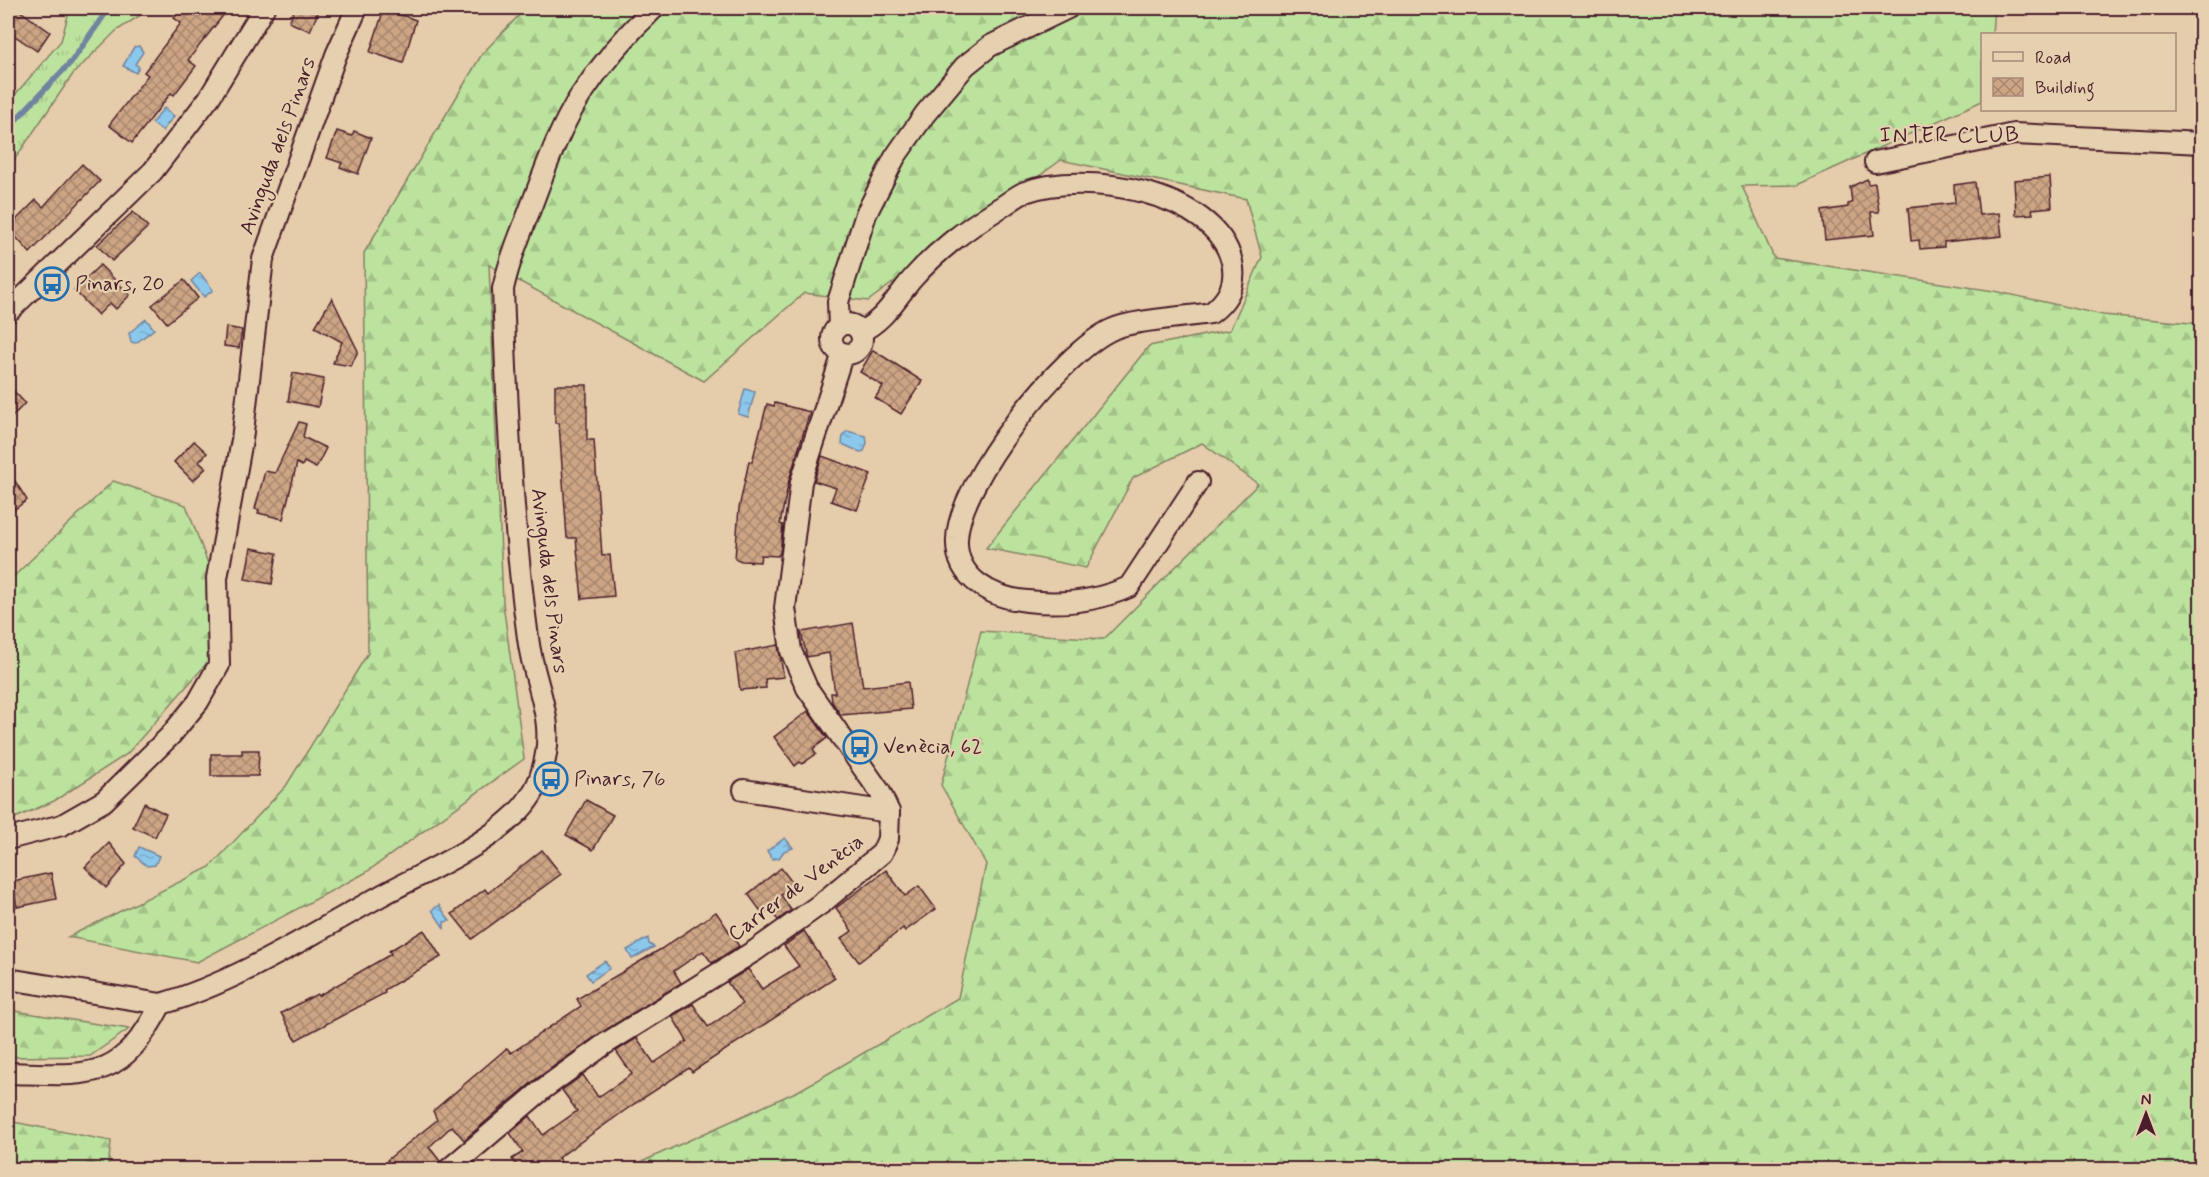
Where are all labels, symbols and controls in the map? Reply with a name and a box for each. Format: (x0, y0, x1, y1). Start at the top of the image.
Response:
legend (1981, 33, 2176, 111)
text: Road (2035, 46, 2071, 70)
street label: Avinguda dels Pinars (233, 53, 324, 239)
text: Building (2035, 76, 2095, 102)
district label: INTER CLUB (1880, 122, 2020, 150)
bus stop icon: Pinars, 20 (34, 266, 70, 302)
place label: Pinars, 20 (75, 270, 165, 298)
street label: Avinguda dels Pinars (523, 487, 574, 676)
bus stop icon: Venècia, 62 (842, 729, 878, 765)
place label: Venècia, 62 (883, 733, 982, 761)
bus stop icon: Pinars, 76 (533, 761, 569, 797)
place label: Pinars, 76 (574, 765, 666, 793)
street label: Carrer de Venècia (723, 828, 869, 948)
north arrow (2116, 1084, 2176, 1144)
text: N (2141, 1090, 2151, 1111)

